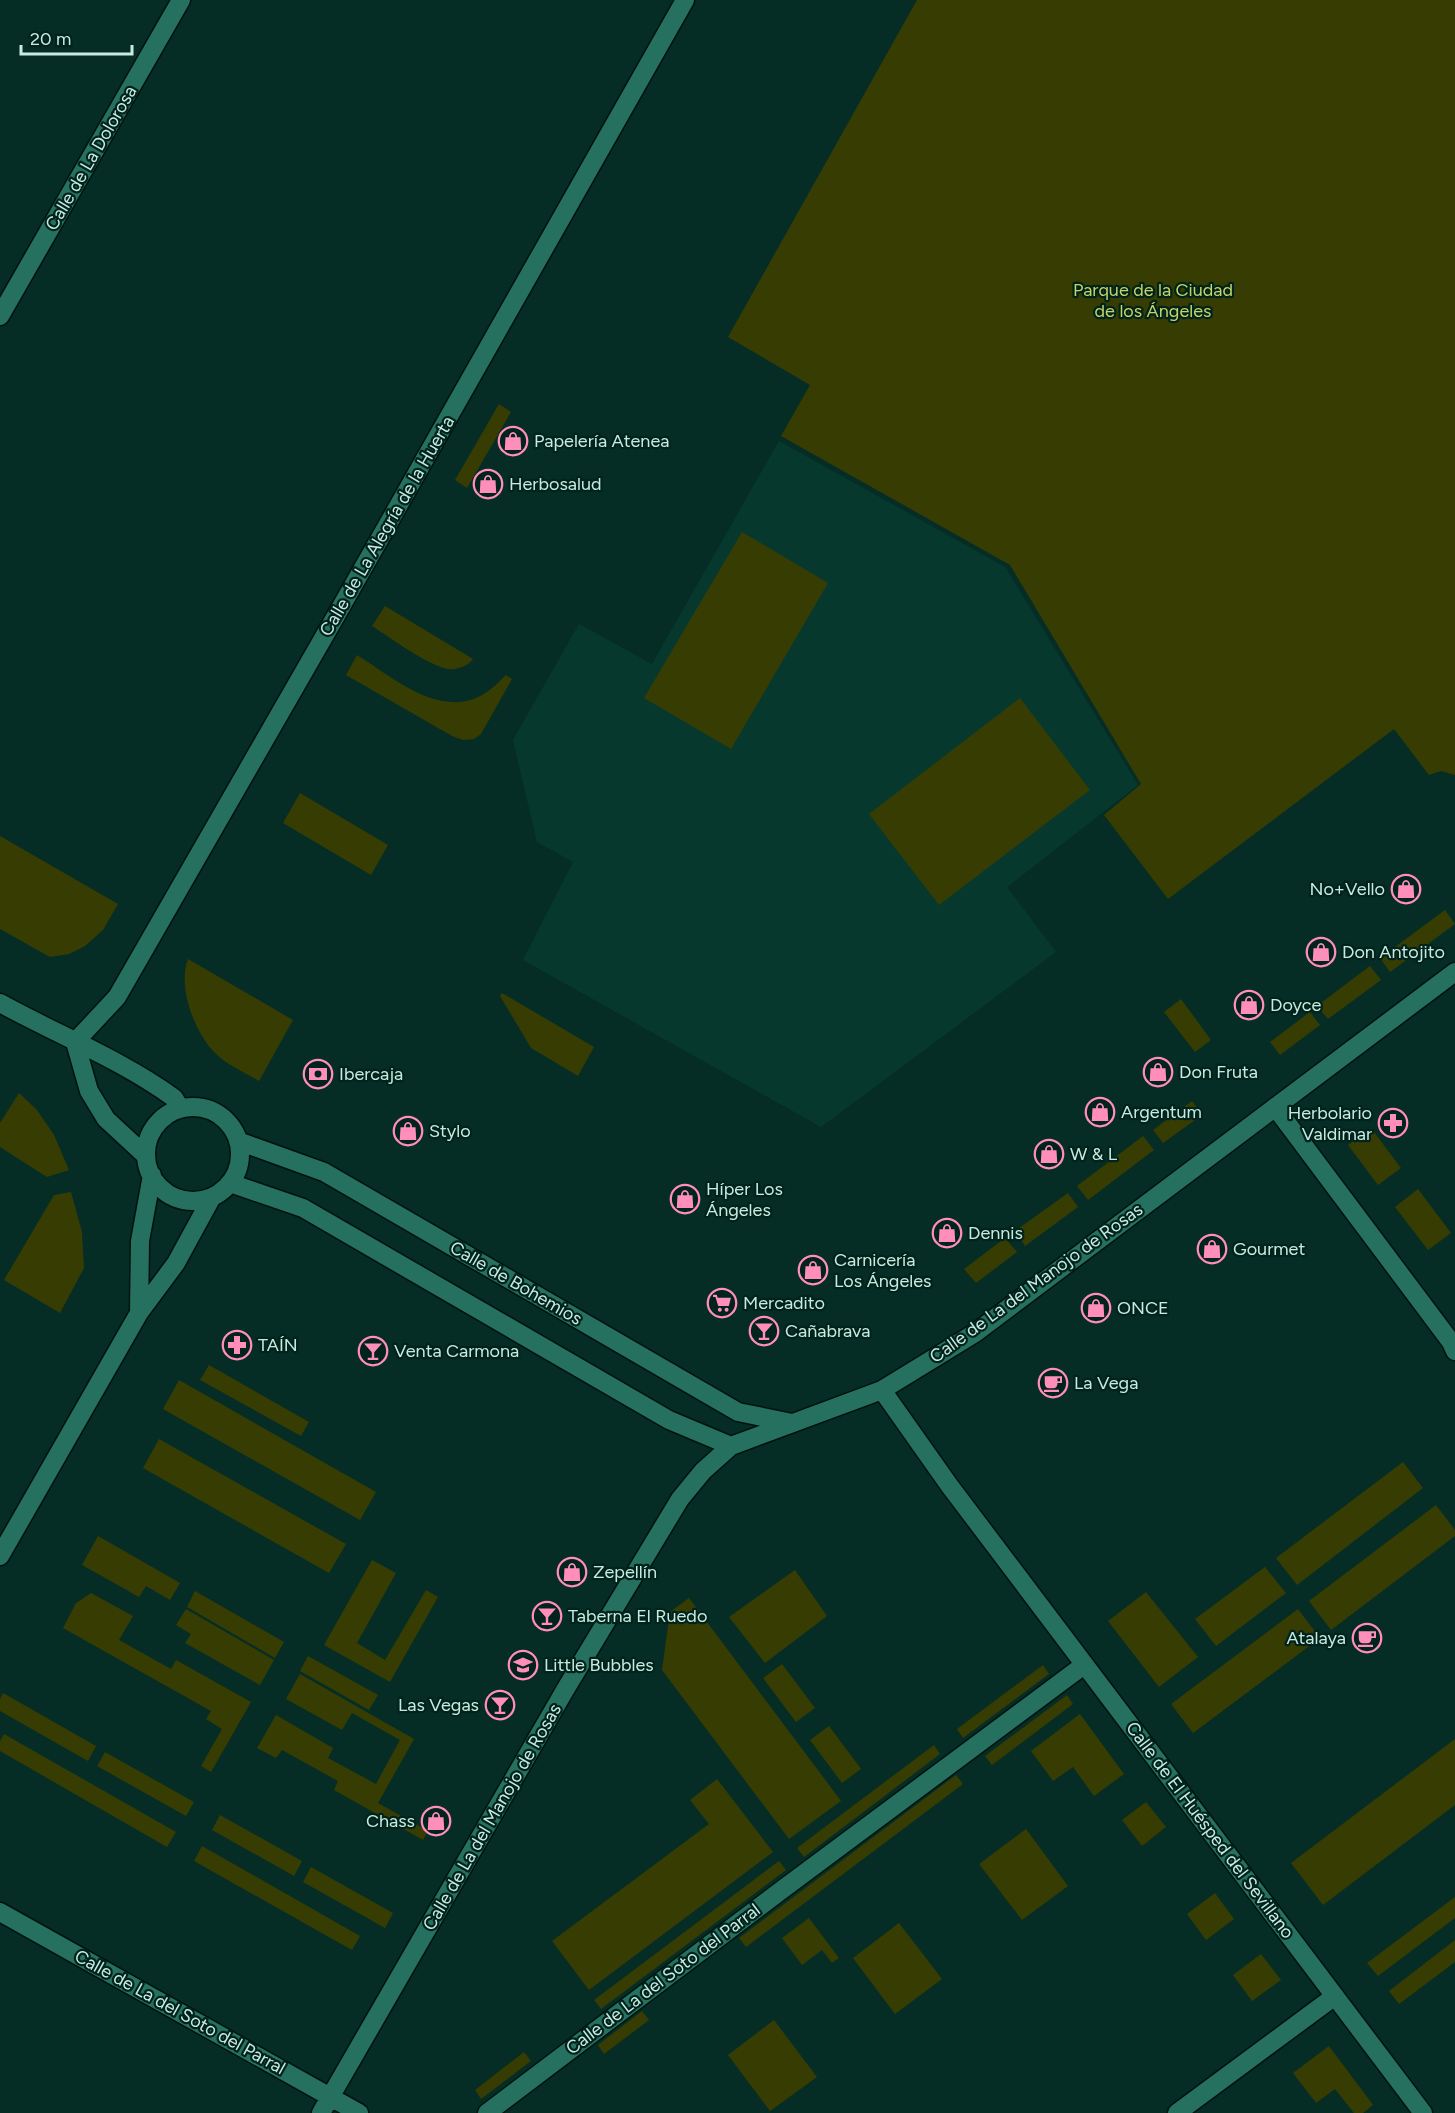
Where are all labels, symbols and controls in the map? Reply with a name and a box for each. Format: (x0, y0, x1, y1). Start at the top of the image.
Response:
scale bar (21, 18, 132, 56)
text: 20 m (30, 28, 71, 50)
street label: Calle de La Dolorosa (41, 82, 141, 234)
park label: Parque de la Ciudad de los Ángeles (1073, 279, 1233, 322)
street label: Calle de La Alegría de la Huerta (315, 412, 459, 640)
shop icon: Papelería Atenea (497, 425, 529, 457)
place label: Papelería Atenea (534, 430, 669, 452)
shop icon: Herbosalud (472, 468, 504, 500)
place label: Herbosalud (509, 473, 602, 495)
shop icon: No+Vello (1390, 873, 1422, 905)
place label: No+Vello (1309, 878, 1385, 900)
shop icon: Don Antojito (1305, 936, 1337, 968)
place label: Don Antojito (1342, 941, 1445, 963)
shop icon: Doyce (1233, 989, 1265, 1021)
place label: Doyce (1270, 994, 1322, 1016)
shop icon: Don Fruta (1142, 1056, 1174, 1088)
bank icon: Ibercaja (302, 1058, 334, 1090)
place label: Don Fruta (1179, 1061, 1258, 1083)
place label: Ibercaja (339, 1063, 403, 1085)
shop icon: Argentum (1084, 1096, 1116, 1128)
place label: Argentum (1121, 1101, 1202, 1123)
place label: Herbolario Valdimar (1288, 1102, 1372, 1145)
pharmacy icon: Herbolario Valdimar (1377, 1107, 1409, 1139)
shop icon: Stylo (392, 1115, 424, 1147)
place label: Stylo (429, 1120, 471, 1142)
shop icon: W & L (1033, 1138, 1065, 1170)
place label: W & L (1070, 1143, 1118, 1165)
place label: Híper Los Ángeles (706, 1178, 783, 1221)
shop icon: Híper Los Ángeles (669, 1183, 701, 1215)
street label: Calle de La del Manojo de Rosas (925, 1198, 1147, 1368)
shop icon: Dennis (931, 1217, 963, 1249)
place label: Dennis (968, 1222, 1023, 1244)
shop icon: Gourmet (1196, 1233, 1228, 1265)
street label: Calle de Bohemios (446, 1236, 586, 1330)
place label: Gourmet (1233, 1238, 1305, 1260)
place label: Carnicería Los Ángeles (834, 1249, 931, 1292)
shop icon: Carnicería Los Ángeles (797, 1254, 829, 1286)
supermarket icon: Mercadito (706, 1287, 738, 1319)
place label: Mercadito (743, 1292, 825, 1314)
shop icon: ONCE (1080, 1292, 1112, 1324)
place label: ONCE (1117, 1297, 1169, 1319)
bar icon: Cañabrava (748, 1315, 780, 1347)
place label: Cañabrava (785, 1320, 870, 1342)
pharmacy icon: TAÍN (221, 1329, 253, 1361)
place label: TAÍN (258, 1334, 298, 1356)
bar icon: Venta Carmona (357, 1335, 389, 1367)
place label: Venta Carmona (394, 1340, 519, 1362)
cafe icon: La Vega (1037, 1367, 1069, 1399)
place label: La Vega (1074, 1372, 1138, 1394)
shop icon: Zepellín (556, 1556, 588, 1588)
place label: Zepellín (593, 1561, 657, 1583)
bar icon: Taberna El Ruedo (531, 1600, 563, 1632)
place label: Taberna El Ruedo (568, 1605, 707, 1627)
cafe icon: Atalaya (1351, 1622, 1383, 1654)
place label: Atalaya (1286, 1627, 1346, 1649)
school or university icon: Little Bubbles (507, 1649, 539, 1681)
place label: Little Bubbles (544, 1654, 654, 1676)
bar icon: Las Vegas (484, 1689, 516, 1721)
place label: Las Vegas (398, 1694, 479, 1716)
street label: Calle de La del Manojo de Rosas (418, 1700, 566, 1934)
street label: Calle de El Huésped del Sevillano (1121, 1717, 1299, 1943)
shop icon: Chass (420, 1805, 452, 1837)
place label: Chass (366, 1810, 415, 1832)
street label: Calle de La del Soto del Parral (562, 1899, 764, 2059)
street label: Calle de La del Soto del Parral (71, 1945, 289, 2079)

